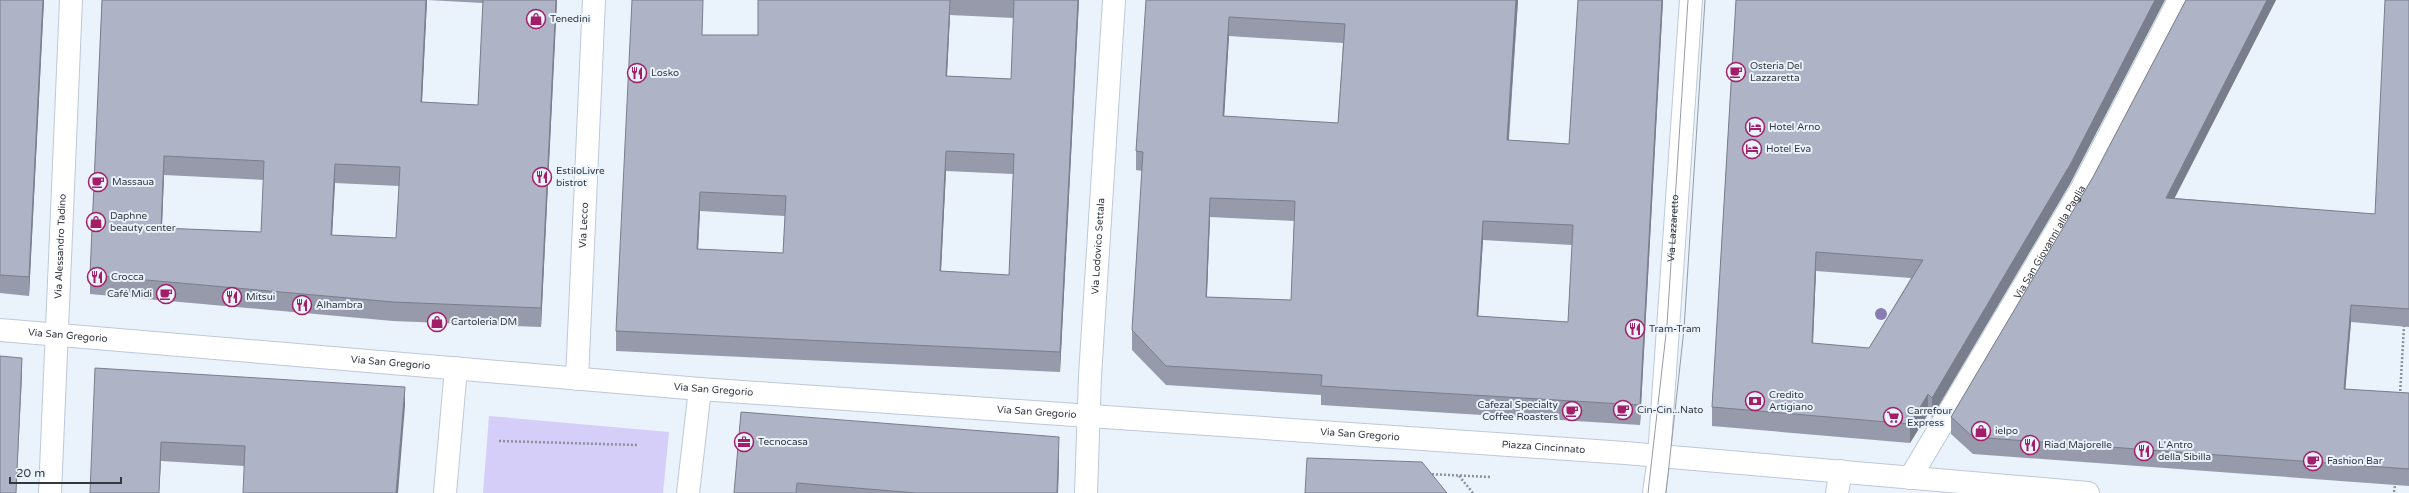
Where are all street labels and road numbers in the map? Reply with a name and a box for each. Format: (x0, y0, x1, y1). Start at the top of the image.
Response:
street label: Via San Giovanni alla Paglia (2011, 183, 2088, 301)
street label: Via Alessandro Tadino (52, 193, 69, 299)
street label: Via Lazzaretto (1665, 194, 1681, 262)
street label: Via Lodovico Settala (1089, 198, 1107, 295)
street label: Via Lecco (577, 202, 591, 248)
street label: Via San Gregorio (27, 326, 108, 345)
street label: Via San Gregorio (350, 354, 431, 372)
street label: Via San Gregorio (673, 381, 754, 399)
street label: Via San Gregorio (996, 404, 1077, 421)
street label: Via San Gregorio (1320, 426, 1400, 443)
street label: Piazza Cincinnato (1501, 438, 1586, 456)

